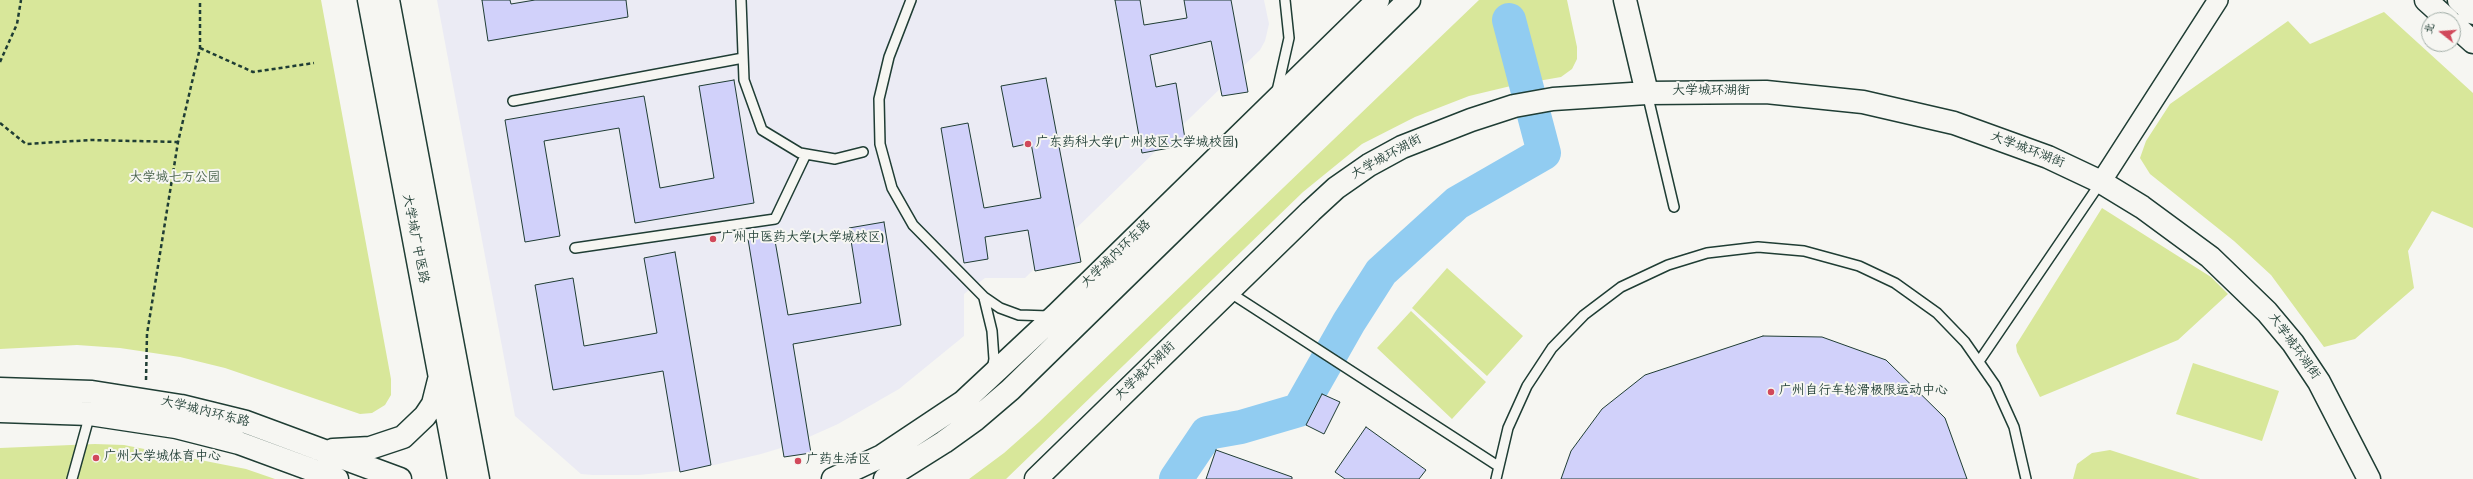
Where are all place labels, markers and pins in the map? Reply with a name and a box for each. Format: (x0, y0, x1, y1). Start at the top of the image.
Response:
place label: 广东药科大学(广州校区大学城校园) (1036, 136, 1238, 152)
marker: 广东药科大学(广州校区大学城校园) (1023, 139, 1033, 149)
place label: 广州中医药大学(大学城校区) (721, 231, 884, 247)
marker: 广州中医药大学(大学城校区) (708, 234, 718, 244)
place label: 广州自行车轮滑极限运动中心 (1779, 384, 1948, 400)
marker: 广州自行车轮滑极限运动中心 (1766, 387, 1776, 397)
place label: 广州大学城体育中心 (104, 450, 221, 466)
marker: 广州大学城体育中心 (91, 453, 101, 463)
place label: 广药生活区 (806, 453, 871, 469)
marker: 广药生活区 (793, 456, 803, 466)

